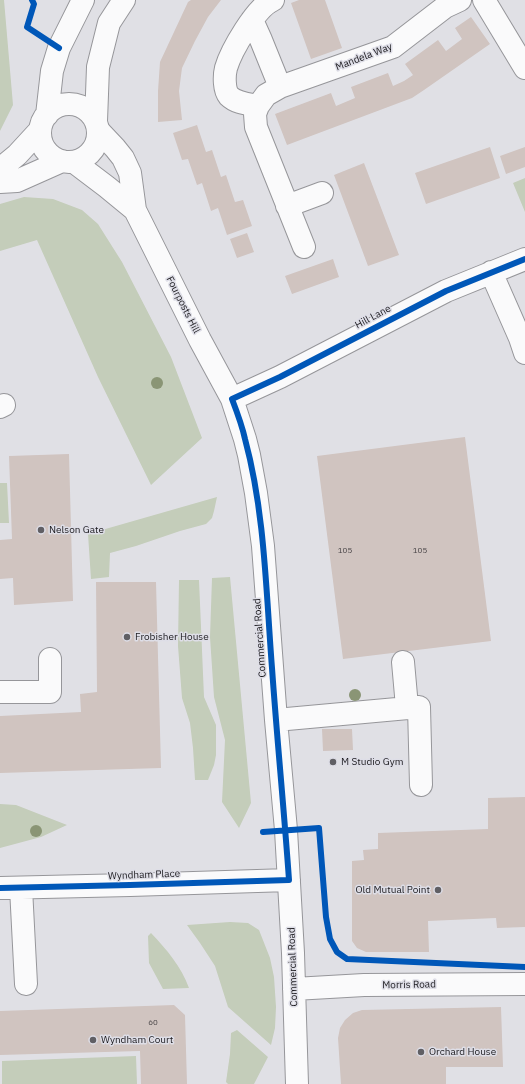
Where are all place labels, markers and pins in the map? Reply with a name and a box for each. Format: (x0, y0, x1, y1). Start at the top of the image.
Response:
place label: Nelson Gate (49, 524, 104, 536)
marker: Nelson Gate (36, 525, 46, 535)
place label: Frobisher House (135, 631, 209, 643)
marker: Frobisher House (122, 632, 132, 642)
place label: M Studio Gym (341, 756, 403, 768)
marker: M Studio Gym (328, 757, 338, 767)
place label: Old Mutual Point (355, 884, 430, 896)
marker: Old Mutual Point (433, 885, 443, 895)
place label: Wyndham Court (101, 1034, 173, 1046)
marker: Wyndham Court (88, 1035, 98, 1045)
place label: Orchard House (429, 1046, 496, 1058)
marker: Orchard House (416, 1047, 426, 1057)

